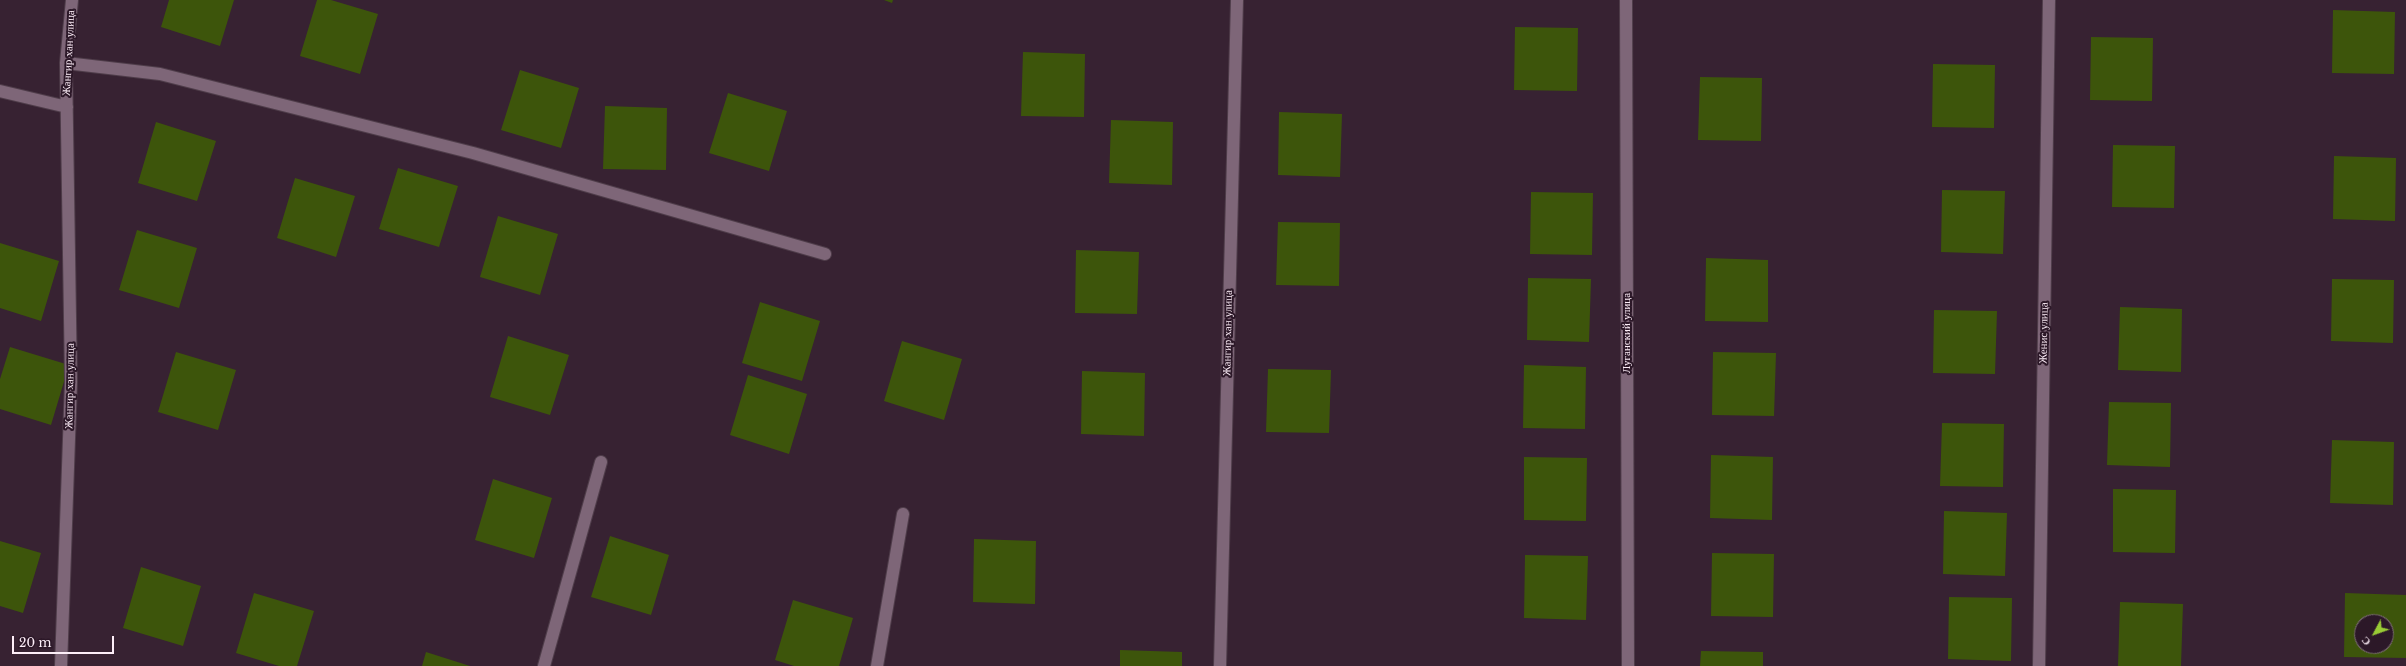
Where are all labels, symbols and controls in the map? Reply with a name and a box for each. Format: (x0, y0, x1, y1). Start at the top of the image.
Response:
street label: Жангир хан улица (60, 10, 78, 96)
street label: Жангир хан улица (1221, 290, 1235, 376)
street label: Луганский улица (1620, 293, 1634, 373)
street label: Женис улица (2037, 302, 2051, 364)
street label: Жангир хан улица (63, 343, 77, 429)
north arrow (2354, 614, 2394, 654)
scale bar (14, 628, 116, 654)
text: С (2358, 634, 2374, 649)
text: 20 m (19, 635, 51, 650)

